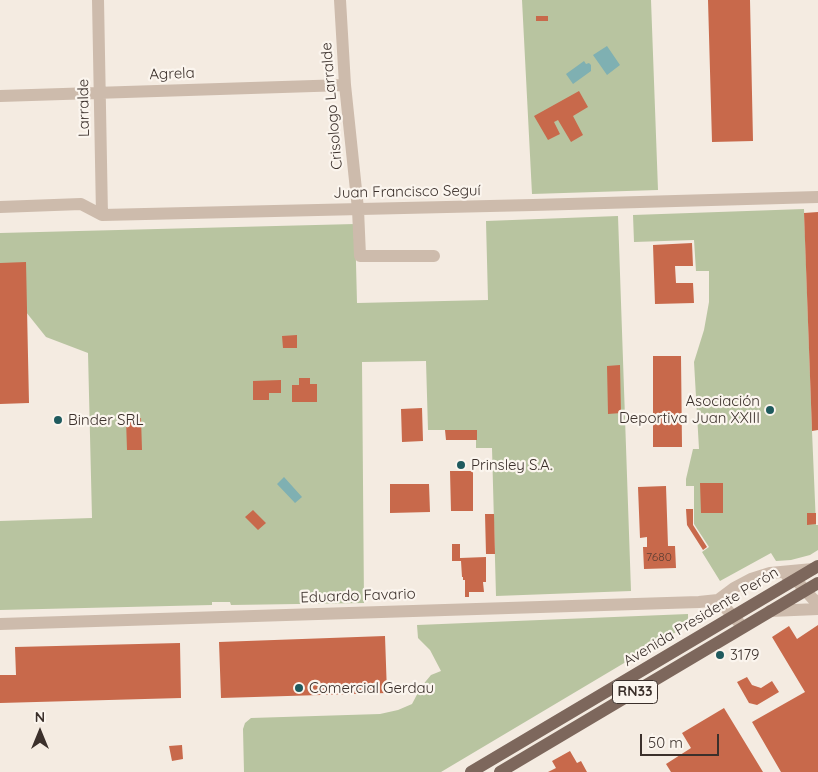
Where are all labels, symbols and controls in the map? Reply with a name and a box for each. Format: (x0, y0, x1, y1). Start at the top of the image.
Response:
street label: Crisologo Larralde (317, 42, 347, 170)
street label: Agrela (149, 64, 195, 84)
street label: Larralde (74, 79, 94, 137)
street label: Juan Francisco Seguí (333, 182, 481, 202)
place label: Asociación Deportiva Juan XXIII (619, 392, 760, 427)
marker: Asociación Deportiva Juan XXIII (764, 404, 776, 416)
place label: Binder SRL (68, 411, 144, 429)
marker: Binder SRL (52, 414, 64, 426)
place label: Prinsley S.A. (471, 456, 553, 474)
marker: Prinsley S.A. (455, 459, 467, 471)
house number: 7680 (646, 550, 672, 564)
street label: Avenida Presidente Perón (620, 564, 782, 670)
street label: Eduardo Favario (300, 585, 416, 607)
place label: 3179 (730, 646, 759, 664)
marker: 3179 (714, 649, 726, 661)
place label: Comercial Gerdau (309, 679, 434, 697)
road number: RN33 (612, 680, 658, 704)
marker: Comercial Gerdau (293, 682, 305, 694)
north arrow (15, 707, 65, 757)
text: N (35, 708, 45, 726)
scale bar (643, 724, 722, 756)
text: 50 m (648, 733, 683, 752)

